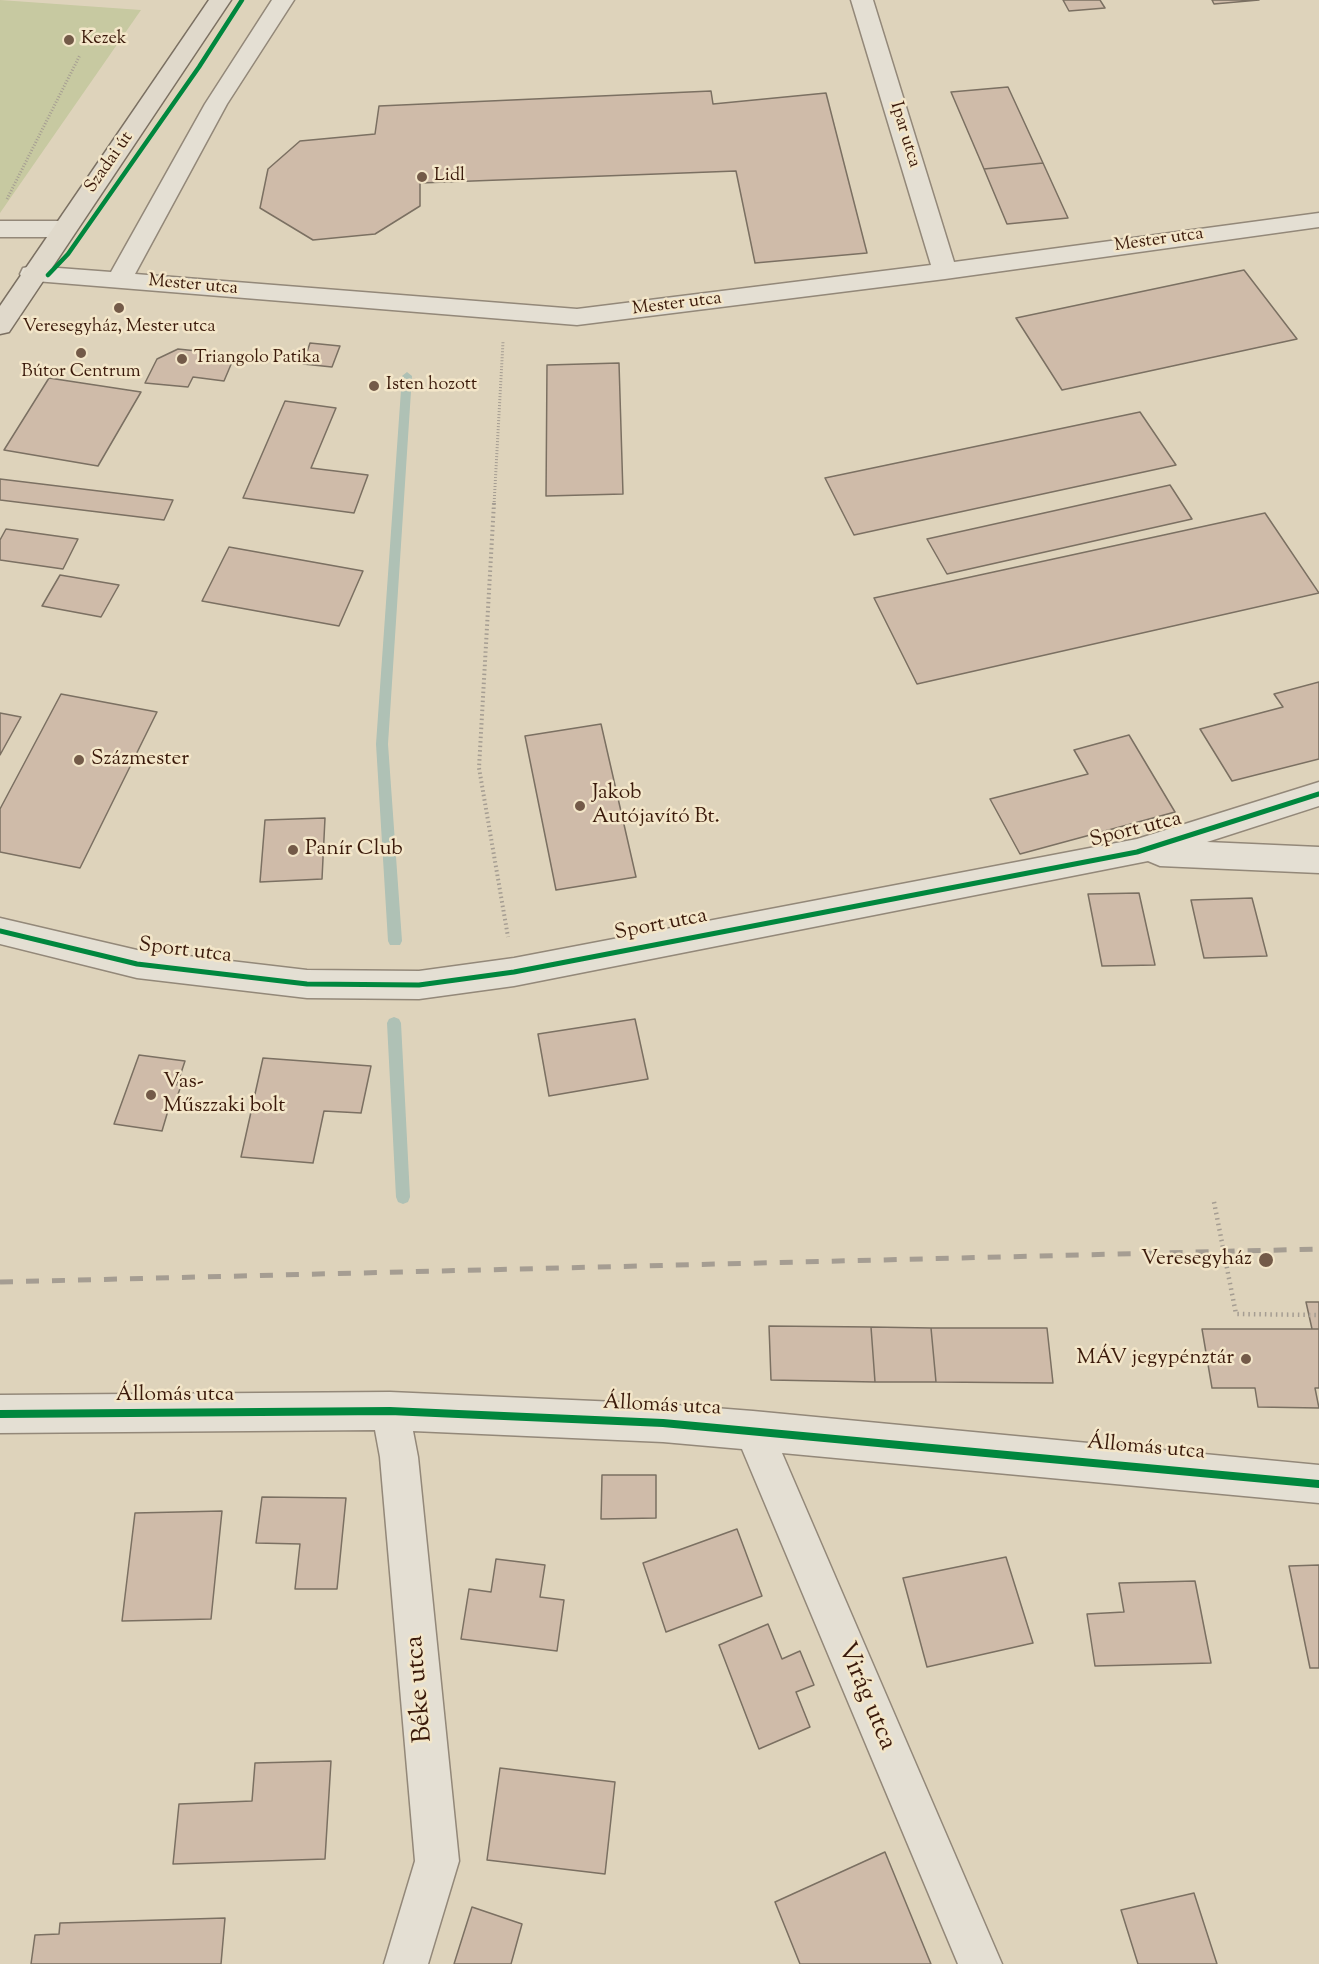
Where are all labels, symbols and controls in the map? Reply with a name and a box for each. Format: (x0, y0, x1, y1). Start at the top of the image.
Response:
place label: Kezek (81, 29, 127, 51)
marker: Kezek (62, 33, 76, 47)
street label: Ipar utca (884, 100, 924, 170)
street label: Szadai út (81, 128, 139, 198)
place label: Lidl (434, 166, 465, 188)
marker: Lidl (415, 170, 429, 184)
street label: Mester utca (1113, 224, 1205, 258)
street label: Mester utca (147, 271, 239, 301)
street label: Mester utca (631, 289, 723, 321)
marker: Veresegyház, Mester utca (112, 301, 126, 315)
place label: Veresegyház, Mester utca (22, 317, 216, 339)
marker: Bútor Centrum (74, 346, 88, 360)
place label: Triangolo Patika (194, 348, 320, 370)
marker: Triangolo Patika (175, 352, 189, 366)
place label: Bútor Centrum (21, 362, 141, 384)
place label: Isten hozott (386, 375, 477, 397)
marker: Isten hozott (367, 379, 381, 393)
place label: Százmester (91, 747, 189, 773)
marker: Százmester (72, 753, 86, 767)
place label: Jakob Autójavító Bt. (592, 781, 720, 831)
marker: Jakob Autójavító Bt. (573, 799, 587, 813)
street label: Sport utca (1088, 807, 1184, 855)
place label: Panír Club (305, 837, 403, 863)
marker: Panír Club (286, 843, 300, 857)
street label: Sport utca (613, 905, 709, 947)
street label: Sport utca (137, 934, 233, 970)
place label: Vas- Műszzaki bolt (163, 1070, 285, 1120)
marker: Vas- Műszzaki bolt (144, 1088, 158, 1102)
place label: Veresegyház (1141, 1247, 1252, 1273)
marker: Veresegyház (1257, 1251, 1275, 1269)
place label: MÁV jegypénztár (1077, 1346, 1234, 1372)
marker: MÁV jegypénztár (1239, 1352, 1253, 1366)
street label: Állomás utca (116, 1383, 234, 1409)
street label: Állomás utca (602, 1391, 722, 1423)
street label: Állomás utca (1086, 1431, 1206, 1467)
street label: Béke utca (401, 1634, 441, 1744)
street label: Virág utca (828, 1638, 902, 1756)

